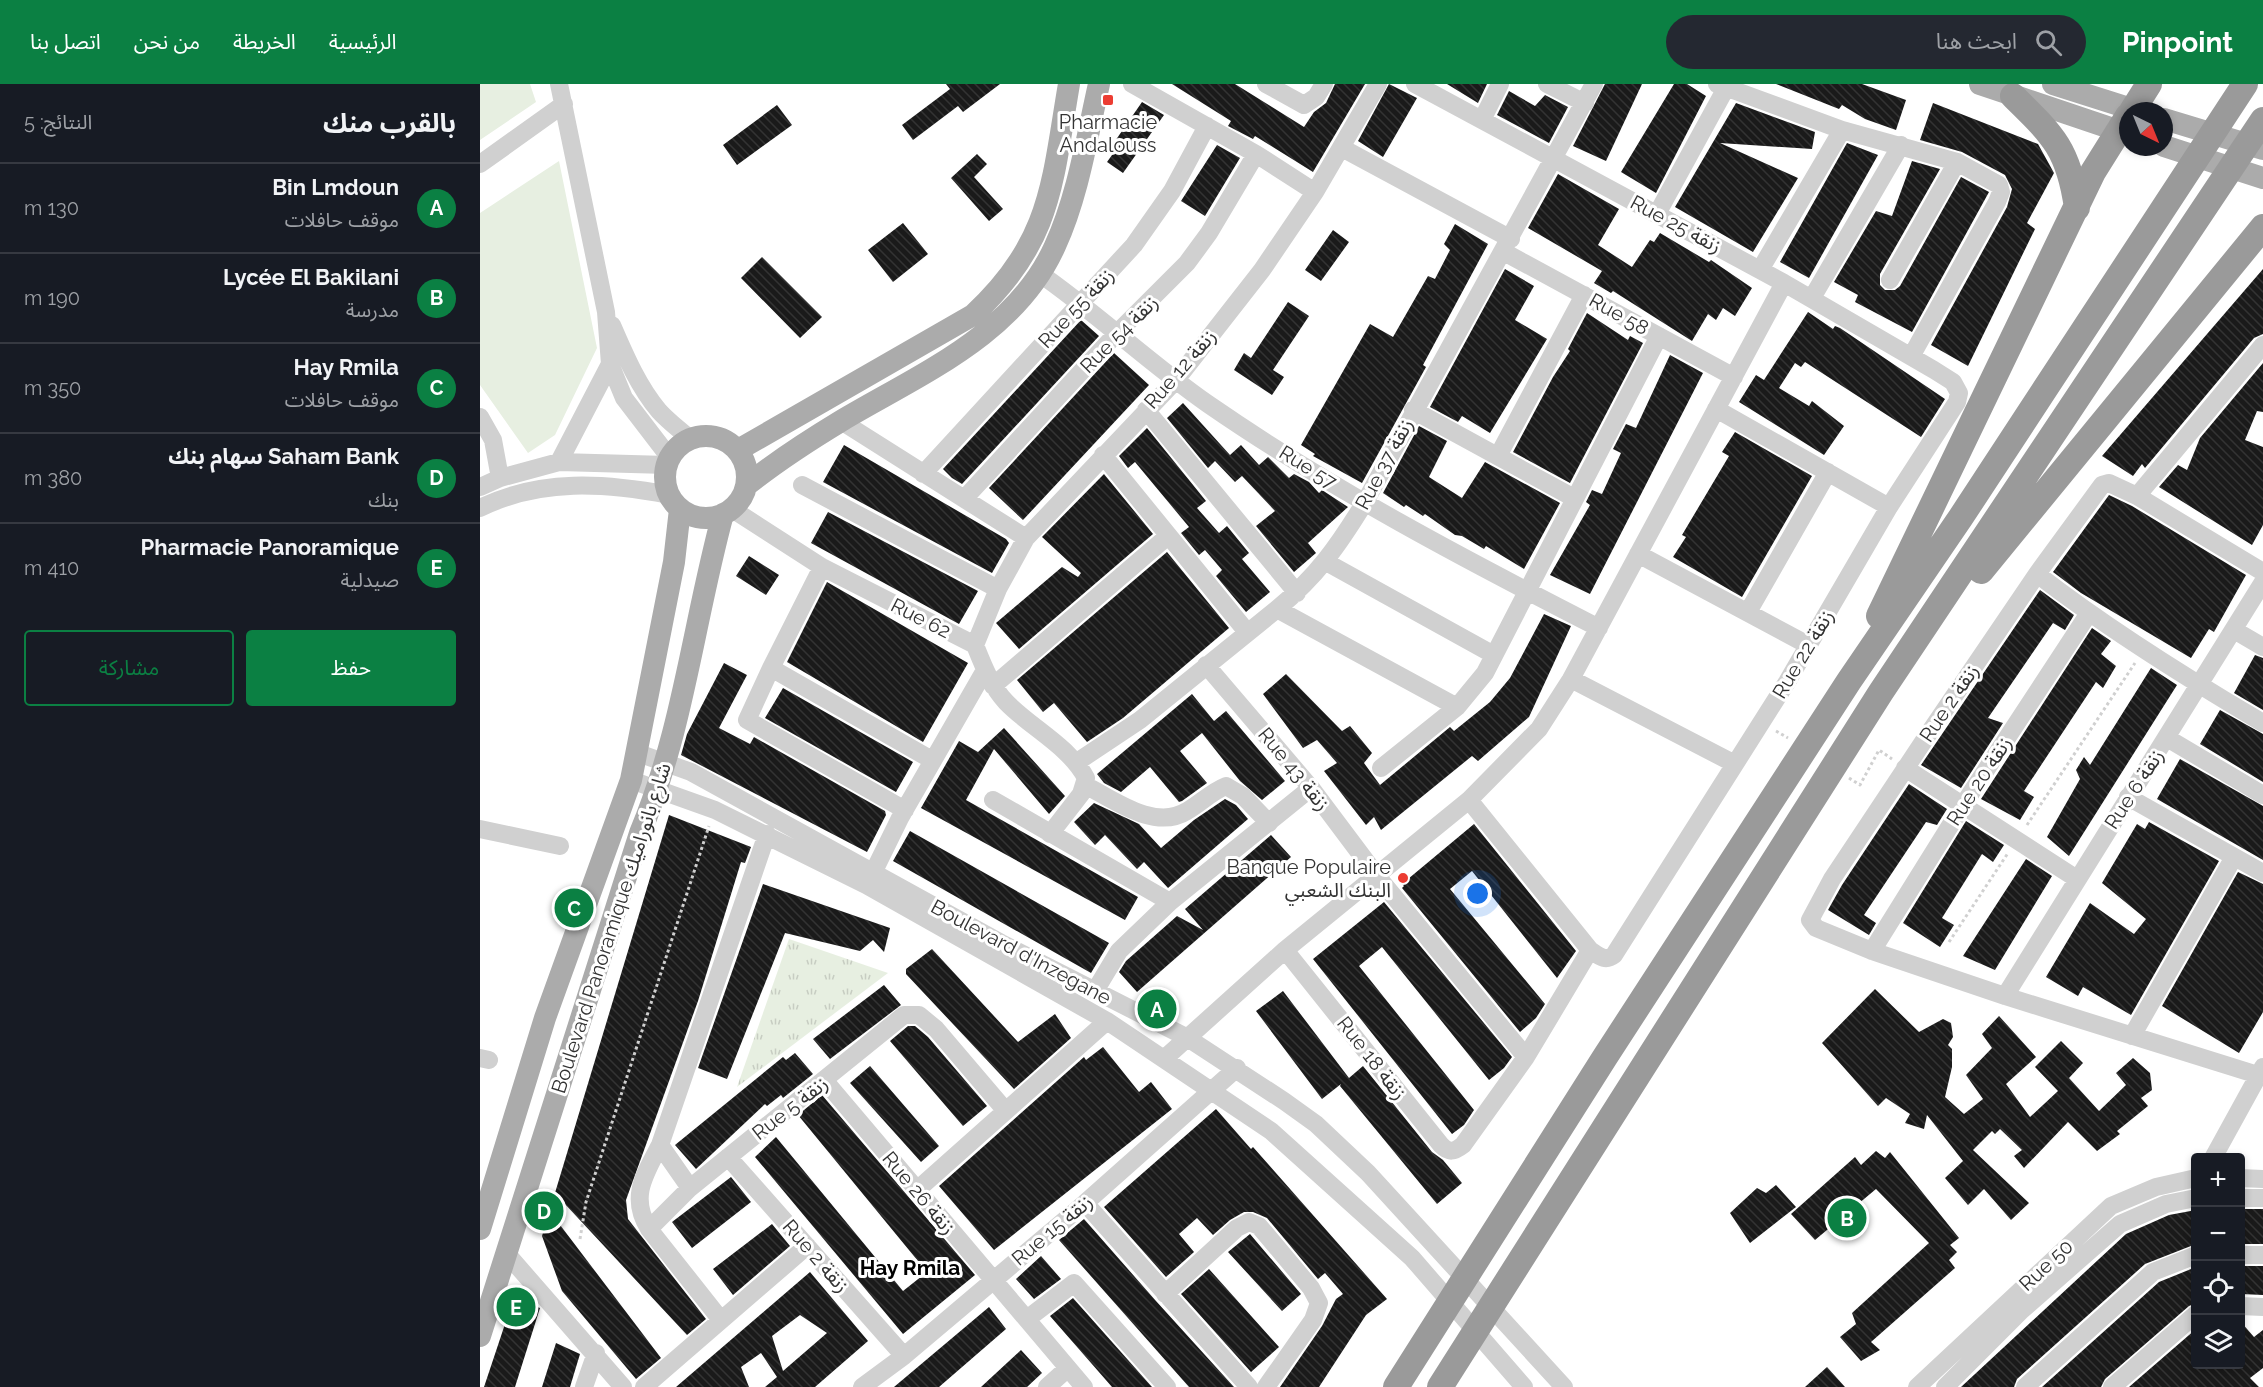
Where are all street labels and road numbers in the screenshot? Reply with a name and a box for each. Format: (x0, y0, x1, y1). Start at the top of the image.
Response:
street label: Rue 25 زنقة (1626, 190, 1726, 258)
street label: Rue 55 زنقة (1033, 263, 1119, 353)
street label: Rue 58 (1585, 288, 1653, 340)
street label: Rue 54 زنقة (1075, 290, 1163, 378)
street label: Rue 12 زنقة (1139, 324, 1221, 414)
street label: Rue 37 زنقة (1350, 414, 1418, 514)
street label: Rue 57 (1275, 440, 1341, 494)
street label: Rue 62 (887, 593, 955, 643)
street label: Rue 22 زنقة (1767, 605, 1839, 703)
street label: Rue 2 زنقة (1914, 659, 1984, 747)
street label: Rue 43 زنقة (1253, 723, 1335, 815)
street label: Rue 20 زنقة (1941, 732, 2017, 830)
street label: Rue 6 زنقة (2099, 744, 2169, 834)
street label: Boulevard Panoramique شارع بانوراميك (546, 760, 679, 1097)
street label: Boulevard d'Inzegane (927, 894, 1115, 1010)
street label: Rue 18 زنقة (1332, 1012, 1412, 1104)
street label: Rue 5 زنقة (747, 1071, 833, 1145)
street label: Rue 26 زنقة (877, 1147, 961, 1239)
street label: Rue 15 زنقة (1007, 1189, 1097, 1271)
street label: Rue 2 زنقة (778, 1215, 854, 1297)
street label: Rue 50 (2014, 1234, 2078, 1296)

